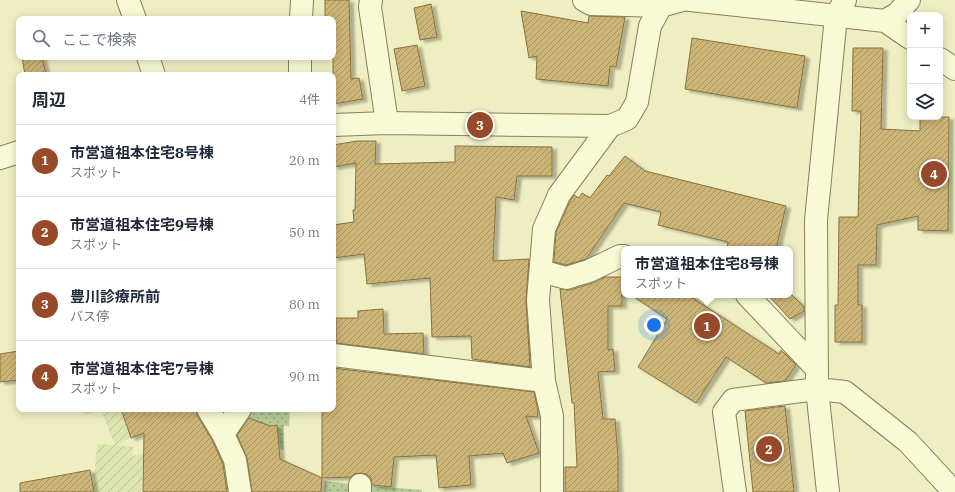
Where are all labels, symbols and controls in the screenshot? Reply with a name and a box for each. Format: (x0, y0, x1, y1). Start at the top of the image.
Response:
map controls (907, 12, 943, 120)
button: + (907, 12, 943, 48)
search box (16, 16, 336, 60)
icon: search (30, 27, 52, 49)
text: ここで検索 (62, 30, 137, 49)
button: − (907, 48, 943, 84)
button: layers (907, 84, 943, 120)
text: 周辺 (32, 89, 66, 111)
text: 4件 (299, 91, 320, 108)
pin: 3 (467, 110, 493, 140)
text: 市営道祖本住宅8号棟 (70, 143, 214, 162)
text: 1 (41, 152, 49, 169)
text: 20 m (289, 152, 320, 169)
pin: 4 (921, 159, 947, 189)
text: スポット (70, 164, 122, 181)
text: 市営道祖本住宅9号棟 (70, 215, 214, 234)
text: 2 (41, 224, 49, 241)
text: 50 m (289, 224, 320, 241)
text: スポット (70, 236, 122, 253)
popup (621, 246, 793, 298)
text: 市営道祖本住宅8号棟 (635, 254, 779, 273)
text: スポット (635, 275, 687, 292)
text: 豊川診療所前 (70, 287, 160, 306)
text: 3 (41, 296, 49, 313)
text: 80 m (289, 296, 320, 313)
text: バス停 (70, 308, 109, 325)
pin: 1 (694, 311, 720, 341)
your location (644, 315, 664, 335)
text: 市営道祖本住宅7号棟 (70, 359, 214, 378)
text: 4 (41, 368, 49, 385)
text: 90 m (289, 368, 320, 385)
text: スポット (70, 380, 122, 397)
pin: 2 (756, 434, 782, 464)

